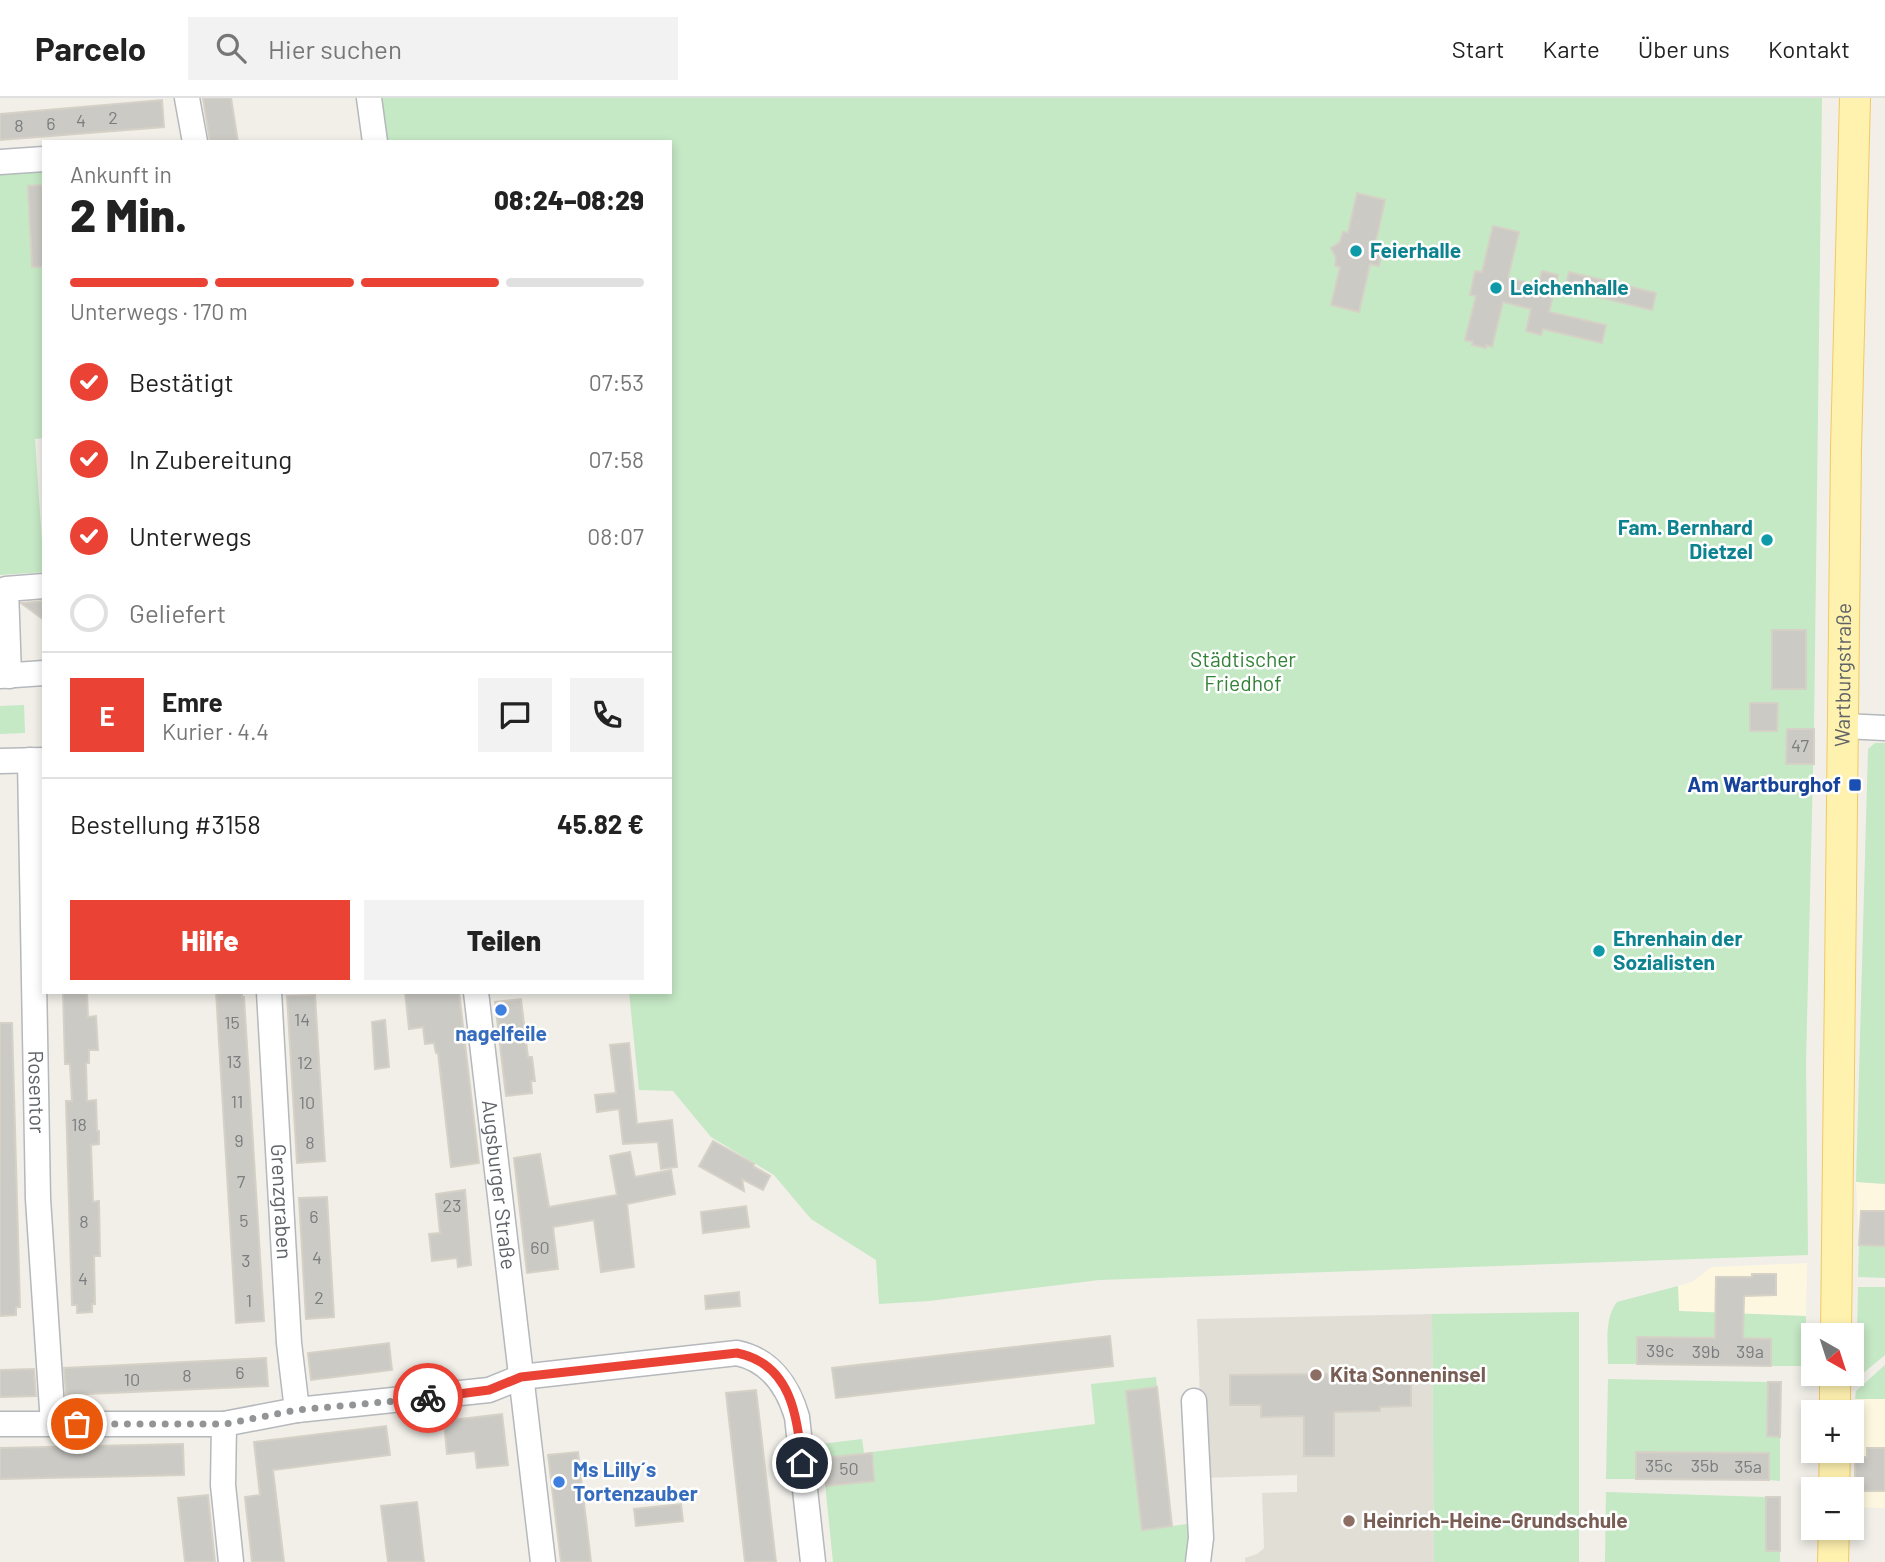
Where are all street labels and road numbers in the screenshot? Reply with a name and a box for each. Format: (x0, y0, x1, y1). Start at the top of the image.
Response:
street label: Wartburgstraße (1829, 603, 1855, 747)
street label: Rosentor (24, 1050, 51, 1134)
street label: Augsburger Straße (478, 1098, 523, 1271)
street label: Grenzgraben (267, 1143, 298, 1260)

